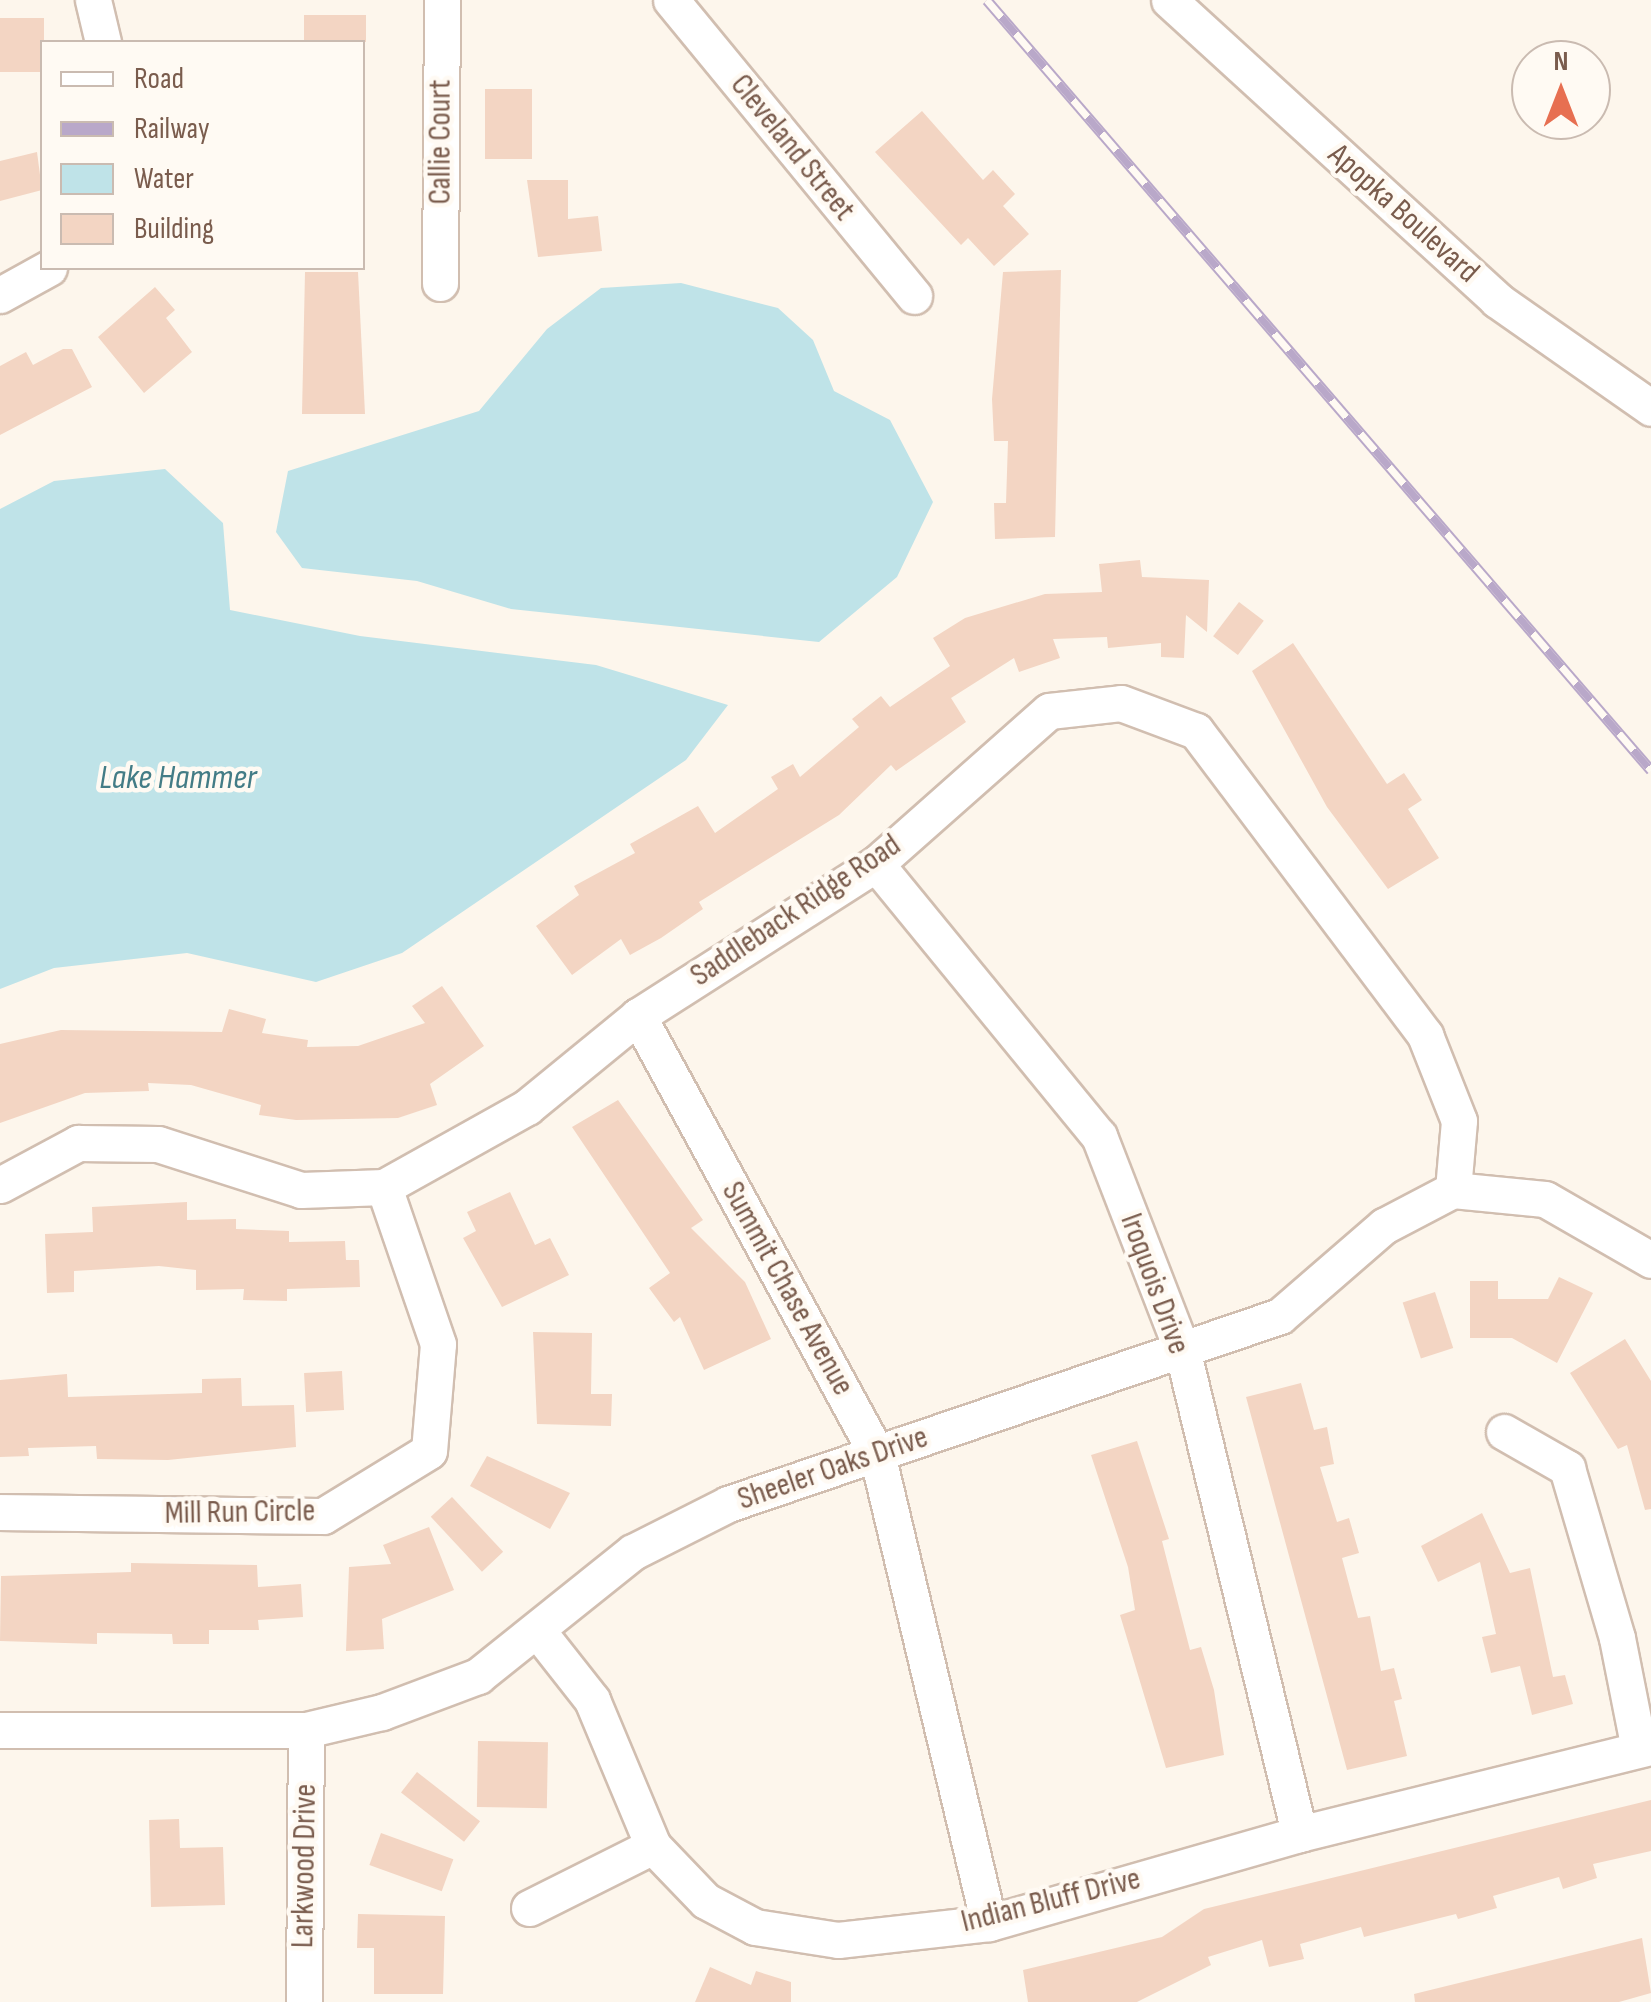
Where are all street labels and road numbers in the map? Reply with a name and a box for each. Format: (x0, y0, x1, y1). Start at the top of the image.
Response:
street label: Cleveland Street (721, 67, 863, 229)
street label: Callie Court (422, 80, 460, 204)
street label: Apopka Boulevard (1320, 136, 1486, 292)
street label: Saddleback Ridge Road (684, 827, 908, 995)
street label: Summit Chase Avenue (712, 1176, 862, 1402)
street label: Iroquois Drive (1111, 1208, 1197, 1360)
street label: Sheeler Oaks Drive (733, 1419, 933, 1519)
street label: Mill Run Circle (164, 1492, 316, 1534)
street label: Larkwood Drive (284, 1784, 326, 1948)
street label: Indian Bluff Drive (957, 1860, 1145, 1942)

